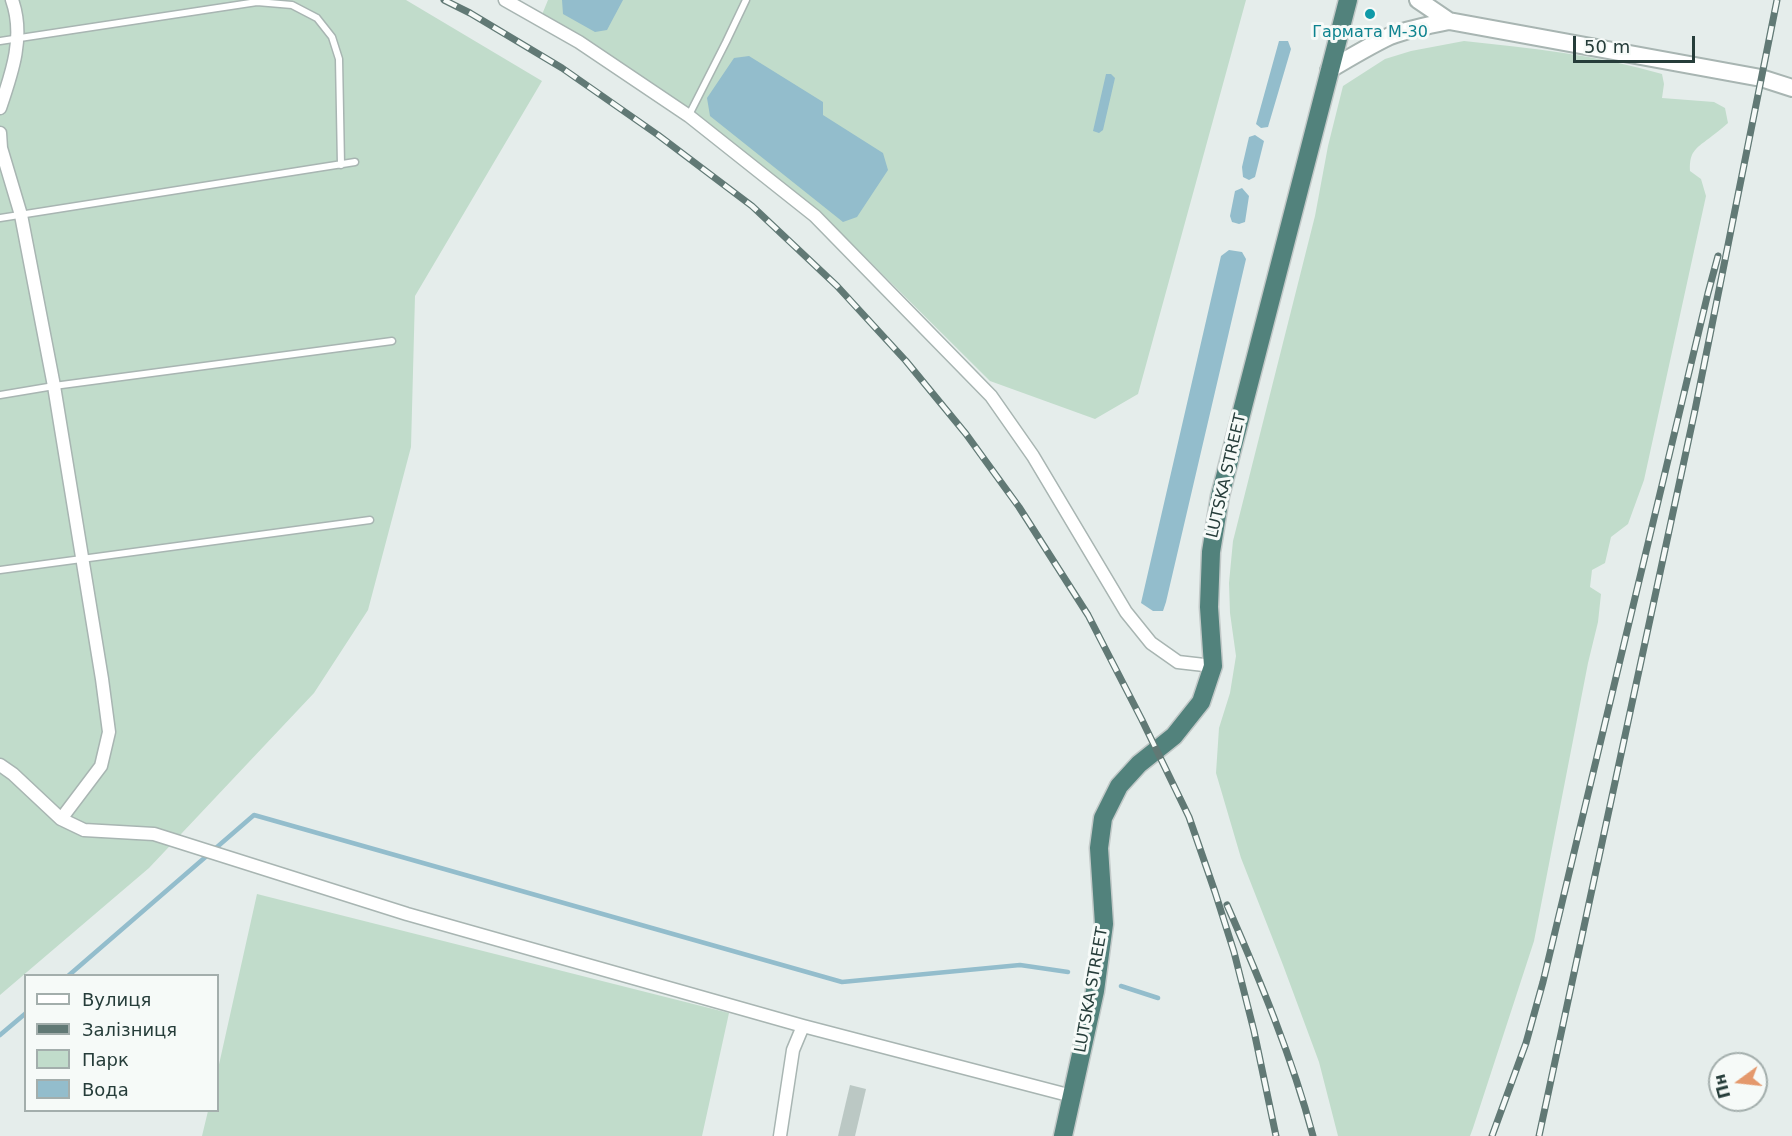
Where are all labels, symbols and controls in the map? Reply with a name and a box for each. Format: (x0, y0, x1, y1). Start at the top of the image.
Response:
marker: Гармата М-30 (1363, 7, 1377, 21)
place label: Гармата М-30 (1312, 23, 1428, 43)
scale bar (1576, 24, 1698, 62)
text: 50 m (1584, 36, 1630, 57)
street label: LUTSKA STREET (1203, 412, 1251, 540)
street label: LUTSKA STREET (1072, 926, 1112, 1054)
legend (24, 974, 219, 1112)
text: Вулиця (82, 989, 151, 1010)
text: Залізниця (82, 1019, 177, 1040)
text: Парк (82, 1049, 129, 1070)
north arrow (1708, 1052, 1768, 1112)
text: Пн (1710, 1072, 1734, 1101)
text: Вода (82, 1079, 129, 1100)

